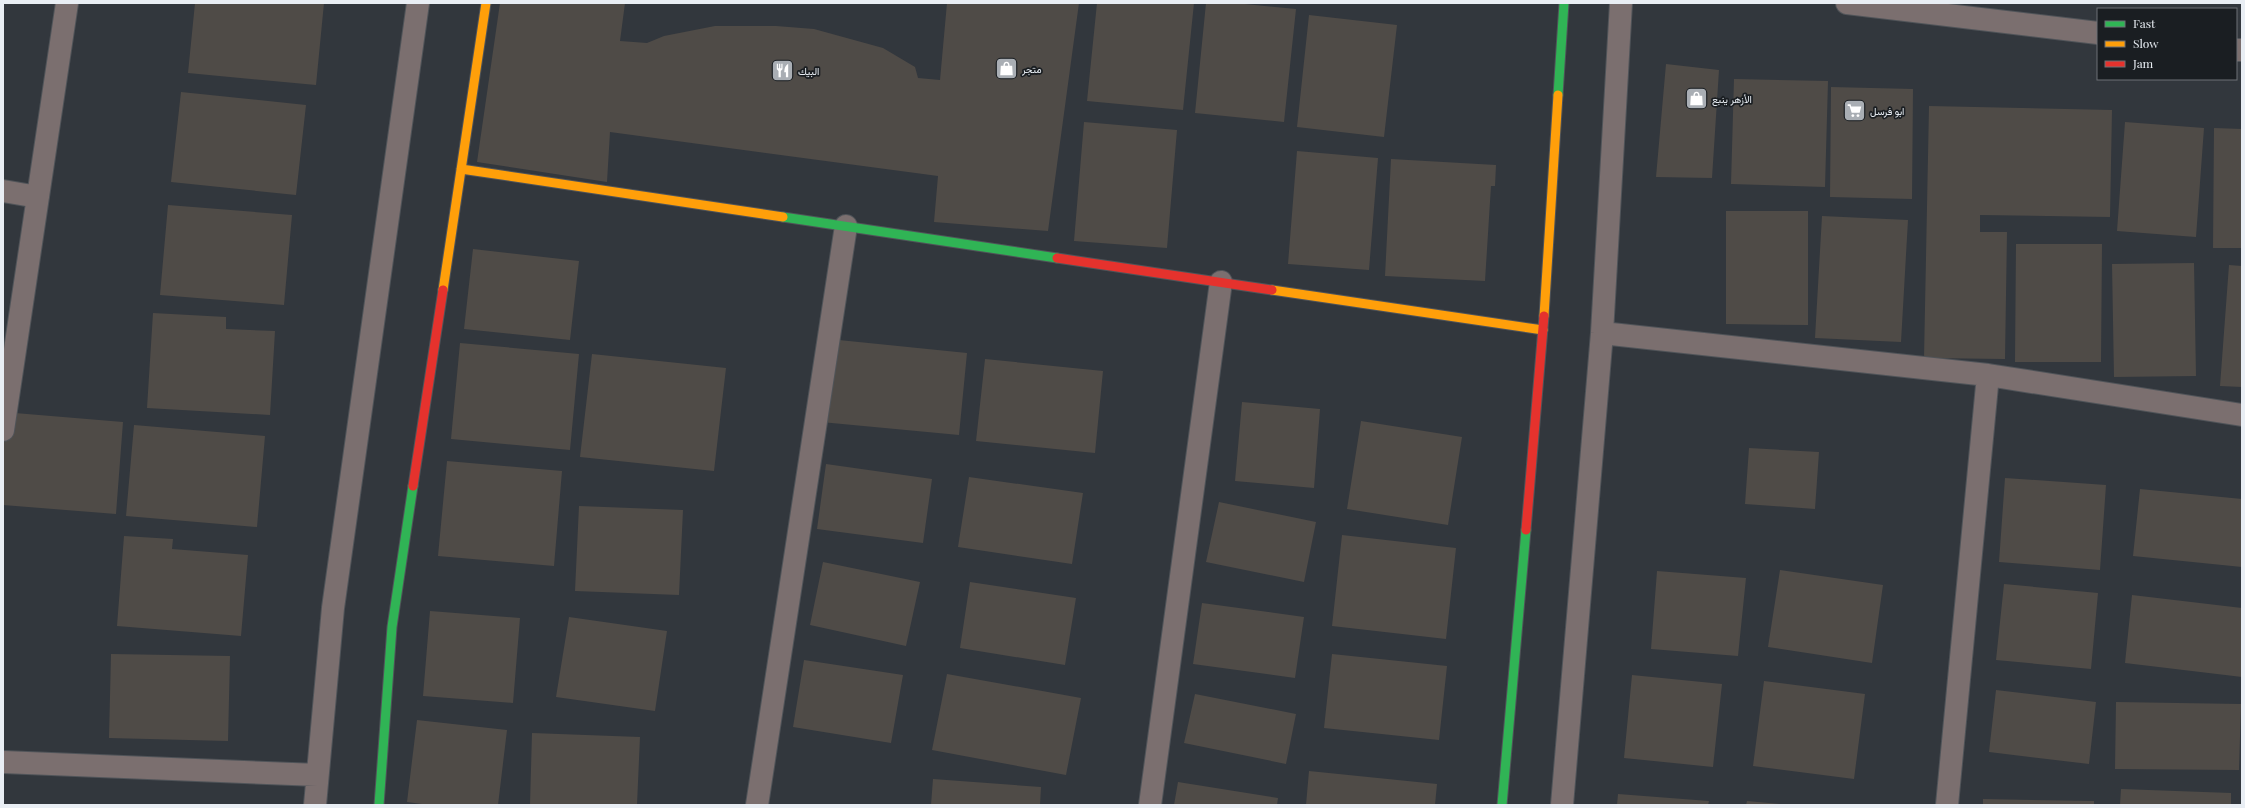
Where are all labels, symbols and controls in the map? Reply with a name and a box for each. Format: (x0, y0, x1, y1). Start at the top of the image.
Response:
legend (2097, 8, 2237, 80)
text: Fast (2133, 15, 2156, 31)
text: Slow (2133, 35, 2159, 51)
text: Jam (2132, 55, 2154, 71)
shop icon: متجر (994, 56, 1020, 82)
restaurant icon: البيك (769, 58, 795, 84)
place label: متجر (1021, 62, 1042, 76)
place label: البيك (798, 64, 819, 78)
shop icon: الأزهر ينبع (1683, 86, 1709, 112)
place label: الأزهر ينبع (1712, 92, 1752, 106)
supermarket icon: ابو فرسل (1842, 98, 1868, 124)
place label: ابو فرسل (1870, 104, 1904, 118)

